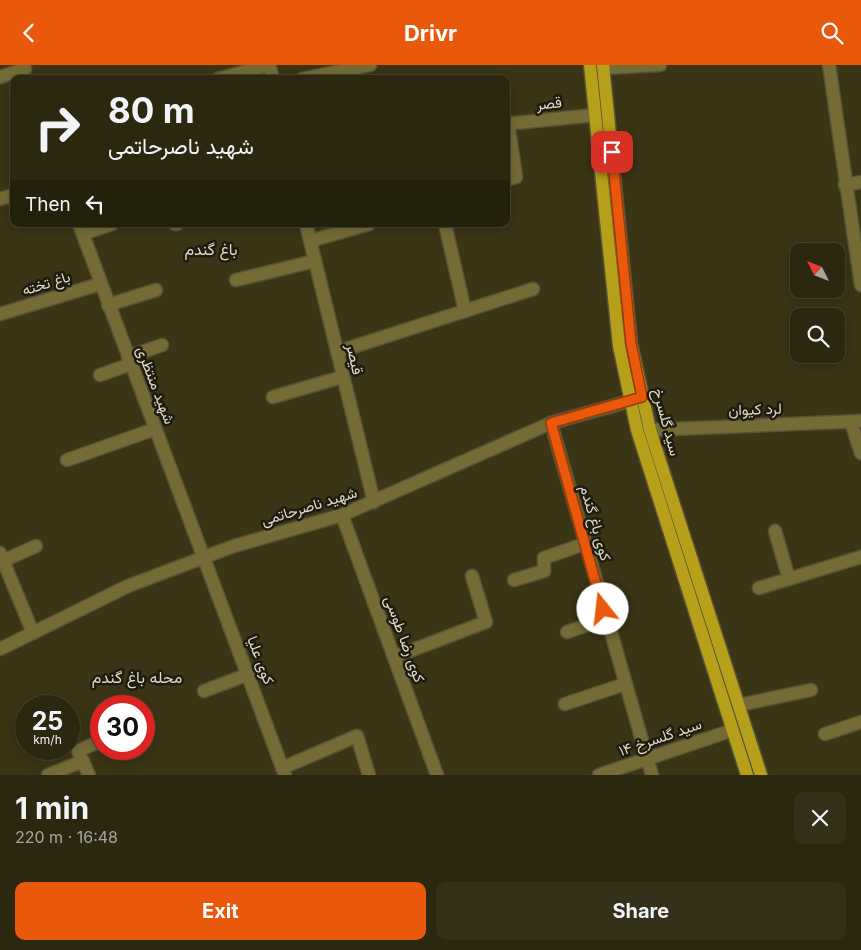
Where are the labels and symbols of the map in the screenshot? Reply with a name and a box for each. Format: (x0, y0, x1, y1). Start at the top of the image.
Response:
street label: قصر (534, 92, 563, 114)
pin (591, 131, 633, 173)
district label: باغ گندم (184, 239, 238, 261)
north arrow (790, 243, 845, 297)
street label: باغ تخته (20, 267, 73, 301)
street label: قیصر (342, 341, 368, 376)
street label: شهید منتظری (132, 343, 180, 427)
street label: سید گلسرخ (647, 386, 685, 459)
street label: لرد کیوان (728, 399, 782, 419)
street label: شهید ناصرحاتمی (259, 482, 360, 531)
street label: کوی باغ گندم (574, 483, 616, 564)
position arrow (576, 582, 628, 634)
street label: کوی رضا طوسی (380, 593, 430, 686)
street label: کوی علیا (242, 633, 279, 687)
district label: محله باغ گندم (92, 667, 182, 689)
speed limit sign: 30 (90, 695, 155, 760)
street label: سید گلسرخ ۱۴ (616, 714, 705, 762)

